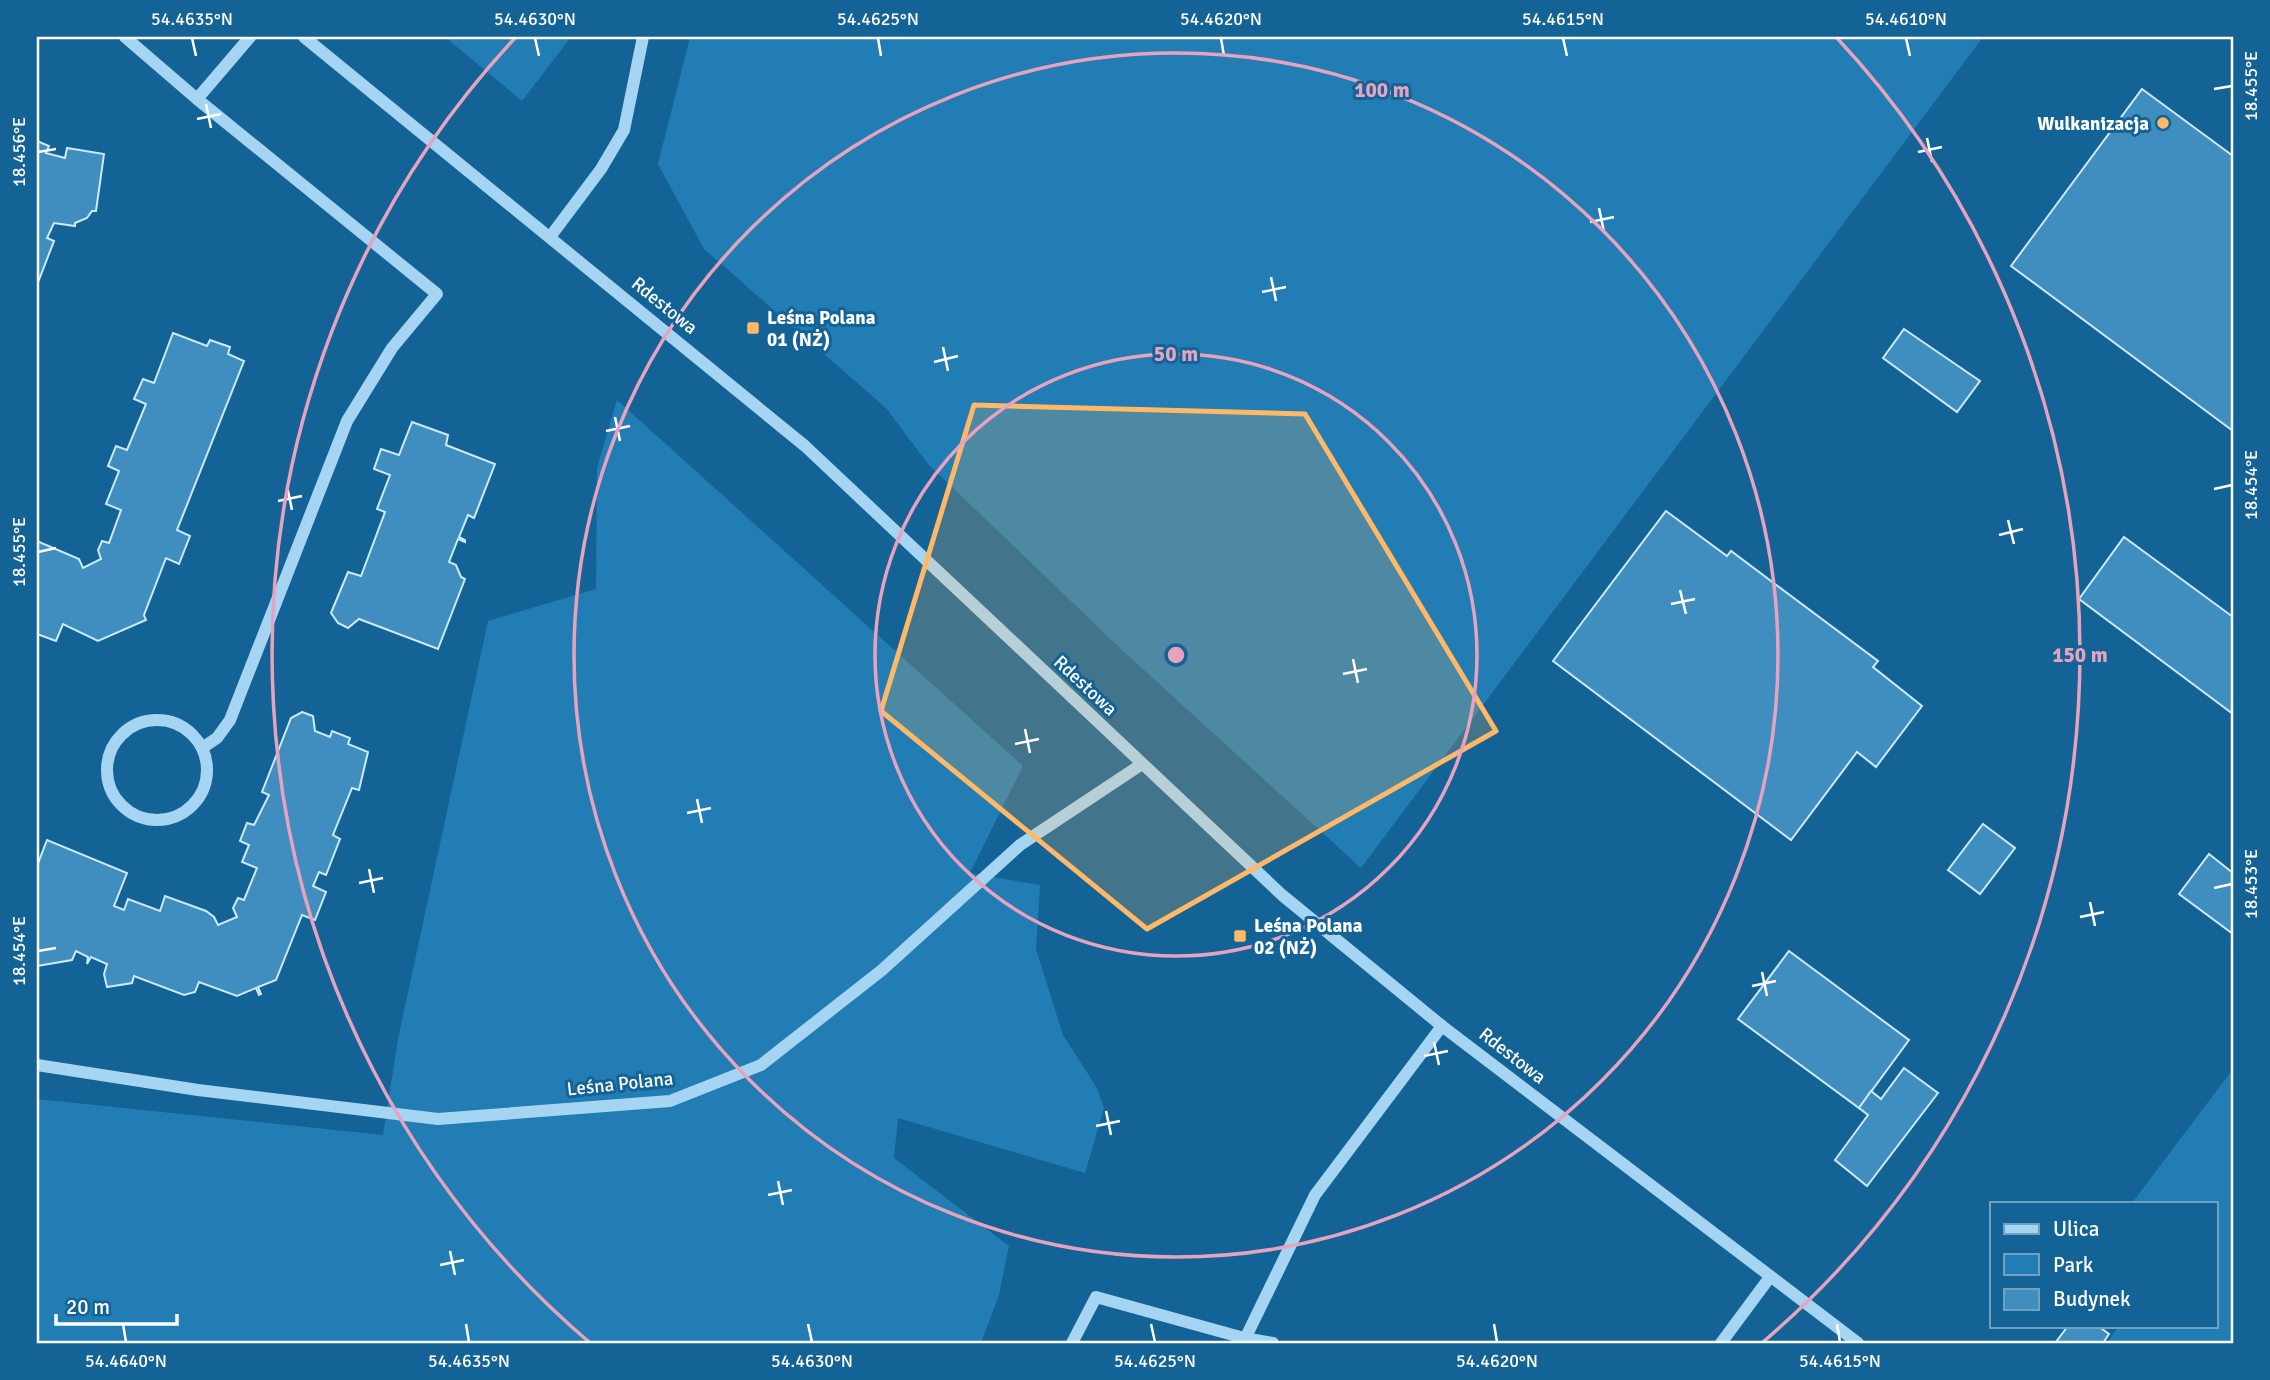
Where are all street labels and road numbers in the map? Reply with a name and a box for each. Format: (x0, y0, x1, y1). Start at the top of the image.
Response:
street label: Rdestowa (626, 272, 702, 340)
street label: Rdestowa (1048, 650, 1122, 721)
street label: Rdestowa (1474, 1022, 1551, 1089)
street label: Leśna Polana (566, 1066, 674, 1102)

